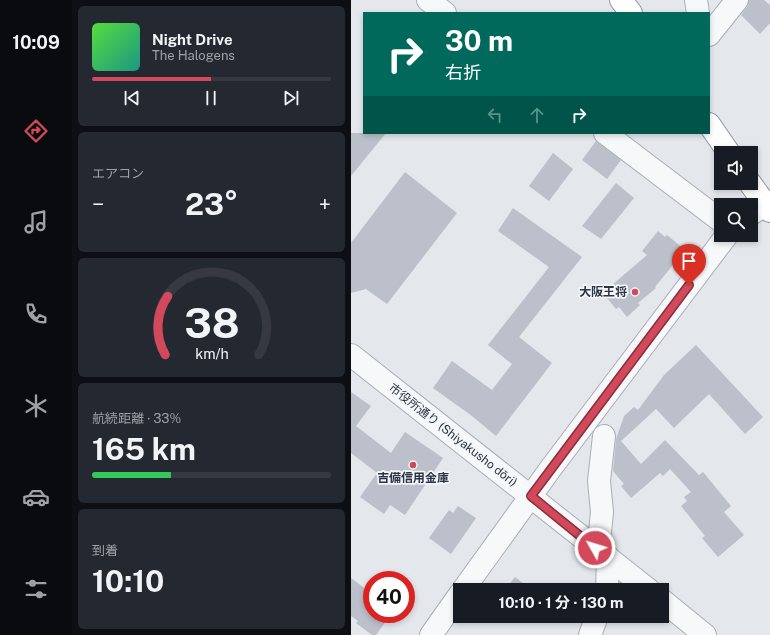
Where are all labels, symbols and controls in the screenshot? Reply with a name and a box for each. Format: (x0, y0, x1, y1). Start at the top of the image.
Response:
text: 30 m (445, 24, 513, 57)
icon: right (379, 28, 431, 80)
text: Night Drive (152, 31, 233, 48)
text: 10:09 (12, 32, 60, 53)
text: The Halogens (152, 48, 235, 63)
text: 右折 (445, 62, 481, 83)
icon: previous (121, 87, 143, 109)
icon: pause (200, 87, 222, 109)
icon: next (280, 87, 302, 109)
icon: left (484, 104, 506, 126)
icon: ahead (526, 104, 548, 126)
icon: right (568, 104, 590, 126)
icon: directions (22, 117, 50, 145)
map controls (714, 146, 758, 242)
button: sound (714, 146, 758, 190)
text: エアコン (92, 166, 144, 181)
text: 23° (185, 186, 238, 222)
text: − (92, 191, 104, 217)
text: + (319, 191, 331, 217)
button: search (714, 198, 758, 242)
icon: music (22, 208, 50, 236)
pin (672, 244, 706, 285)
icon: arrive (678, 250, 700, 272)
place label: 大阪王将 (579, 285, 627, 299)
marker: 大阪王将 (630, 287, 640, 297)
text: 38 (184, 298, 239, 347)
icon: phone (22, 300, 50, 328)
text: km/h (195, 345, 228, 362)
street label: 市役所通り (Shiyakusho dōri) (386, 381, 520, 489)
icon: climate (22, 392, 50, 420)
text: 航続距離 · 33% (92, 411, 181, 426)
text: 165 km (92, 431, 196, 467)
marker: 吉備信用金庫 (408, 460, 418, 470)
place label: 吉備信用金庫 (377, 471, 449, 485)
icon: car (22, 483, 50, 511)
position arrow (574, 527, 616, 569)
text: 到着 (92, 543, 118, 558)
text: 10:10 (92, 563, 164, 599)
speed limit sign: 40 (363, 571, 415, 623)
icon: filters (22, 575, 50, 603)
text: 10:10 · 1 分 · 130 m (498, 594, 624, 611)

